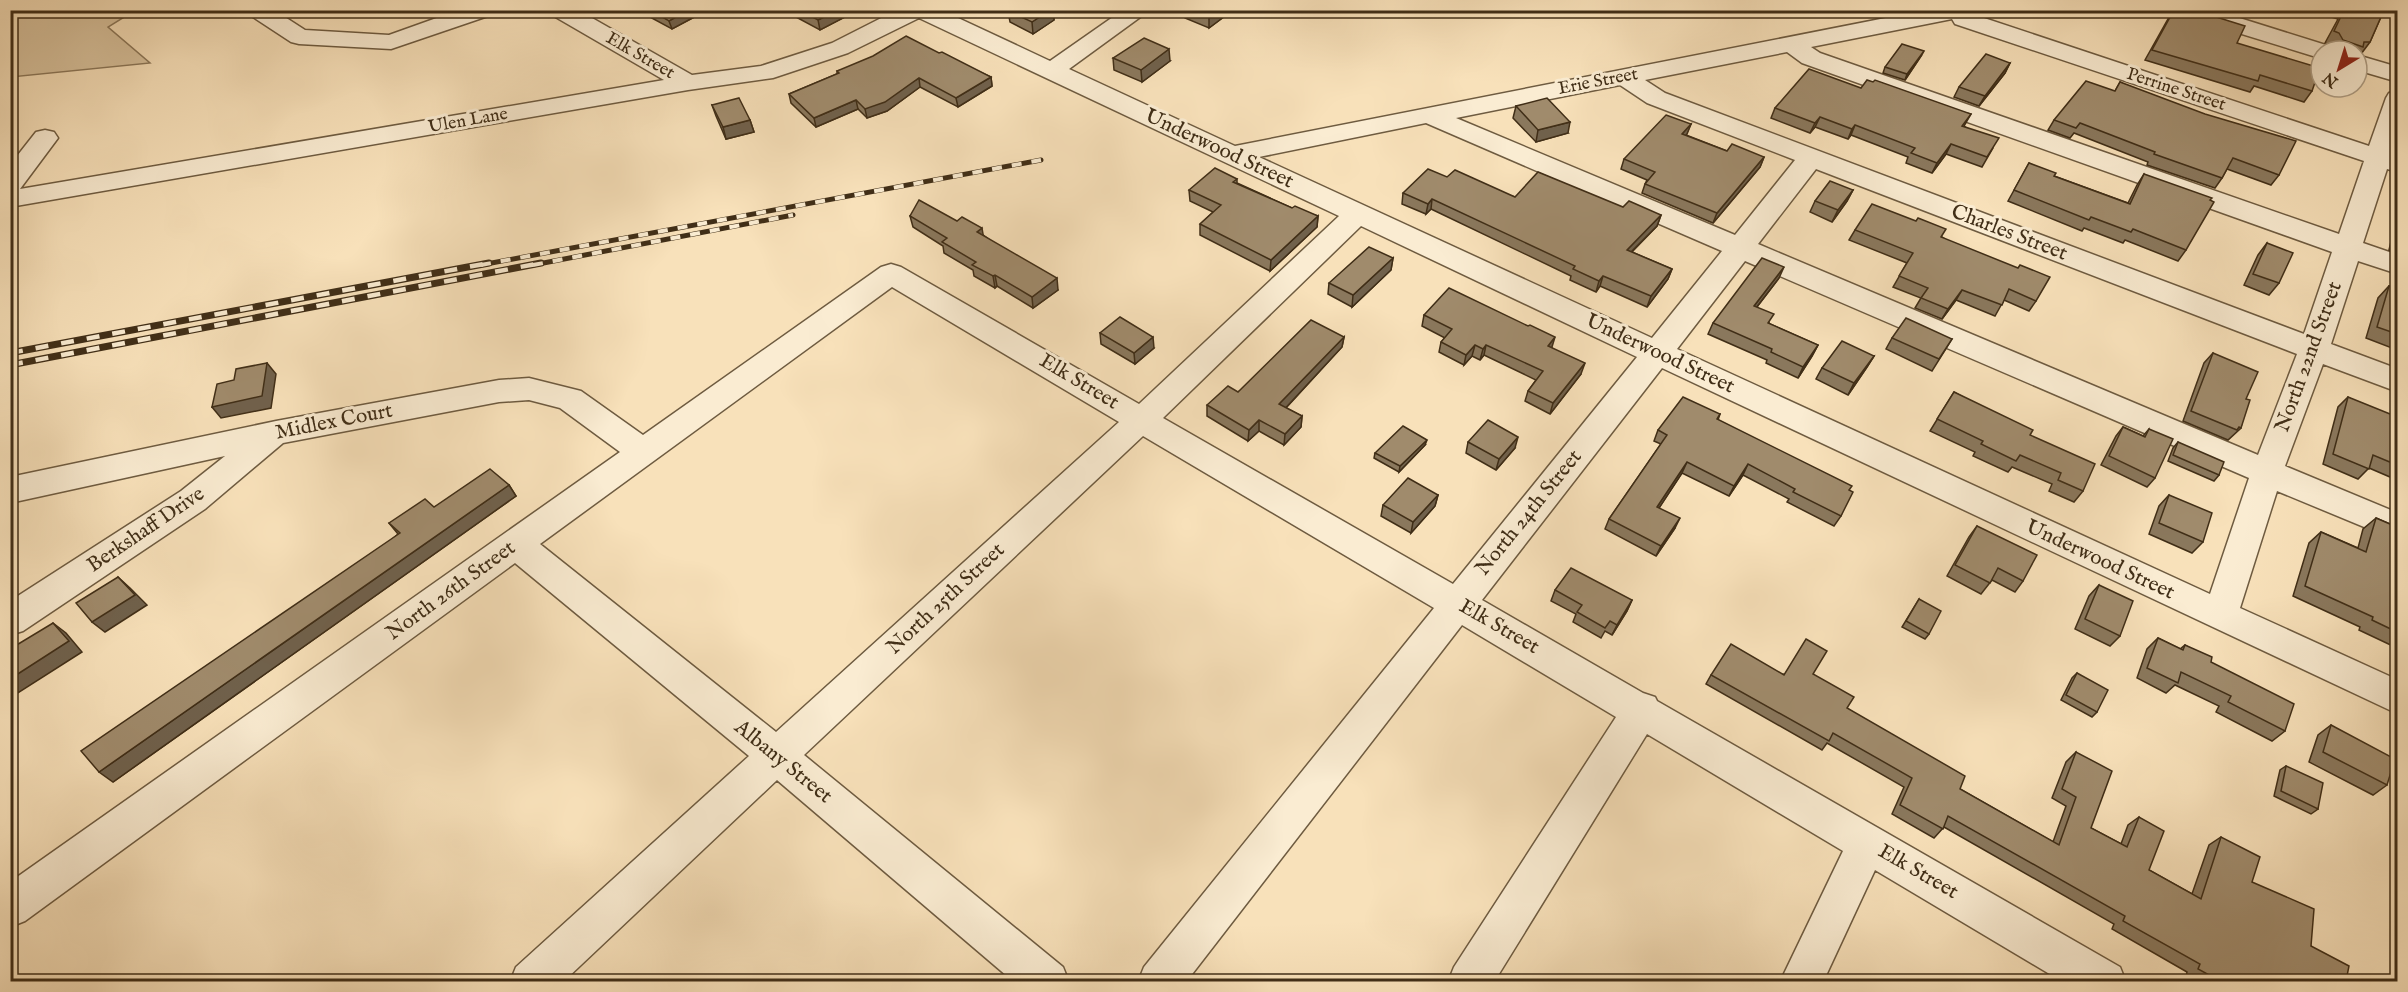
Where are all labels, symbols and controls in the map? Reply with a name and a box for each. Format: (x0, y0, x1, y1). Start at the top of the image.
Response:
street label: Elk Street (601, 27, 679, 85)
north arrow (2309, 39, 2369, 99)
street label: Erie Street (1556, 63, 1640, 101)
street label: Perrine Street (2123, 63, 2229, 117)
text: N (2319, 67, 2343, 92)
street label: Ulen Lane (426, 103, 510, 139)
street label: Underwood Street (1140, 103, 1298, 195)
street label: Charles Street (1947, 198, 2071, 268)
street label: North 22nd Street (2269, 278, 2349, 436)
street label: Underwood Street (1581, 308, 1739, 400)
street label: Elk Street (1034, 348, 1124, 416)
street label: Midlex Court (273, 397, 395, 447)
street label: North 24th Street (1470, 444, 1588, 582)
street label: Berkshaff Drive (82, 481, 210, 579)
street label: Underwood Street (2021, 514, 2179, 606)
street label: North 26th Street (381, 535, 521, 647)
street label: North 25th Street (881, 537, 1011, 661)
street label: Elk Street (1454, 593, 1544, 661)
street label: Albany Street (728, 714, 837, 810)
street label: Elk Street (1873, 838, 1963, 906)

